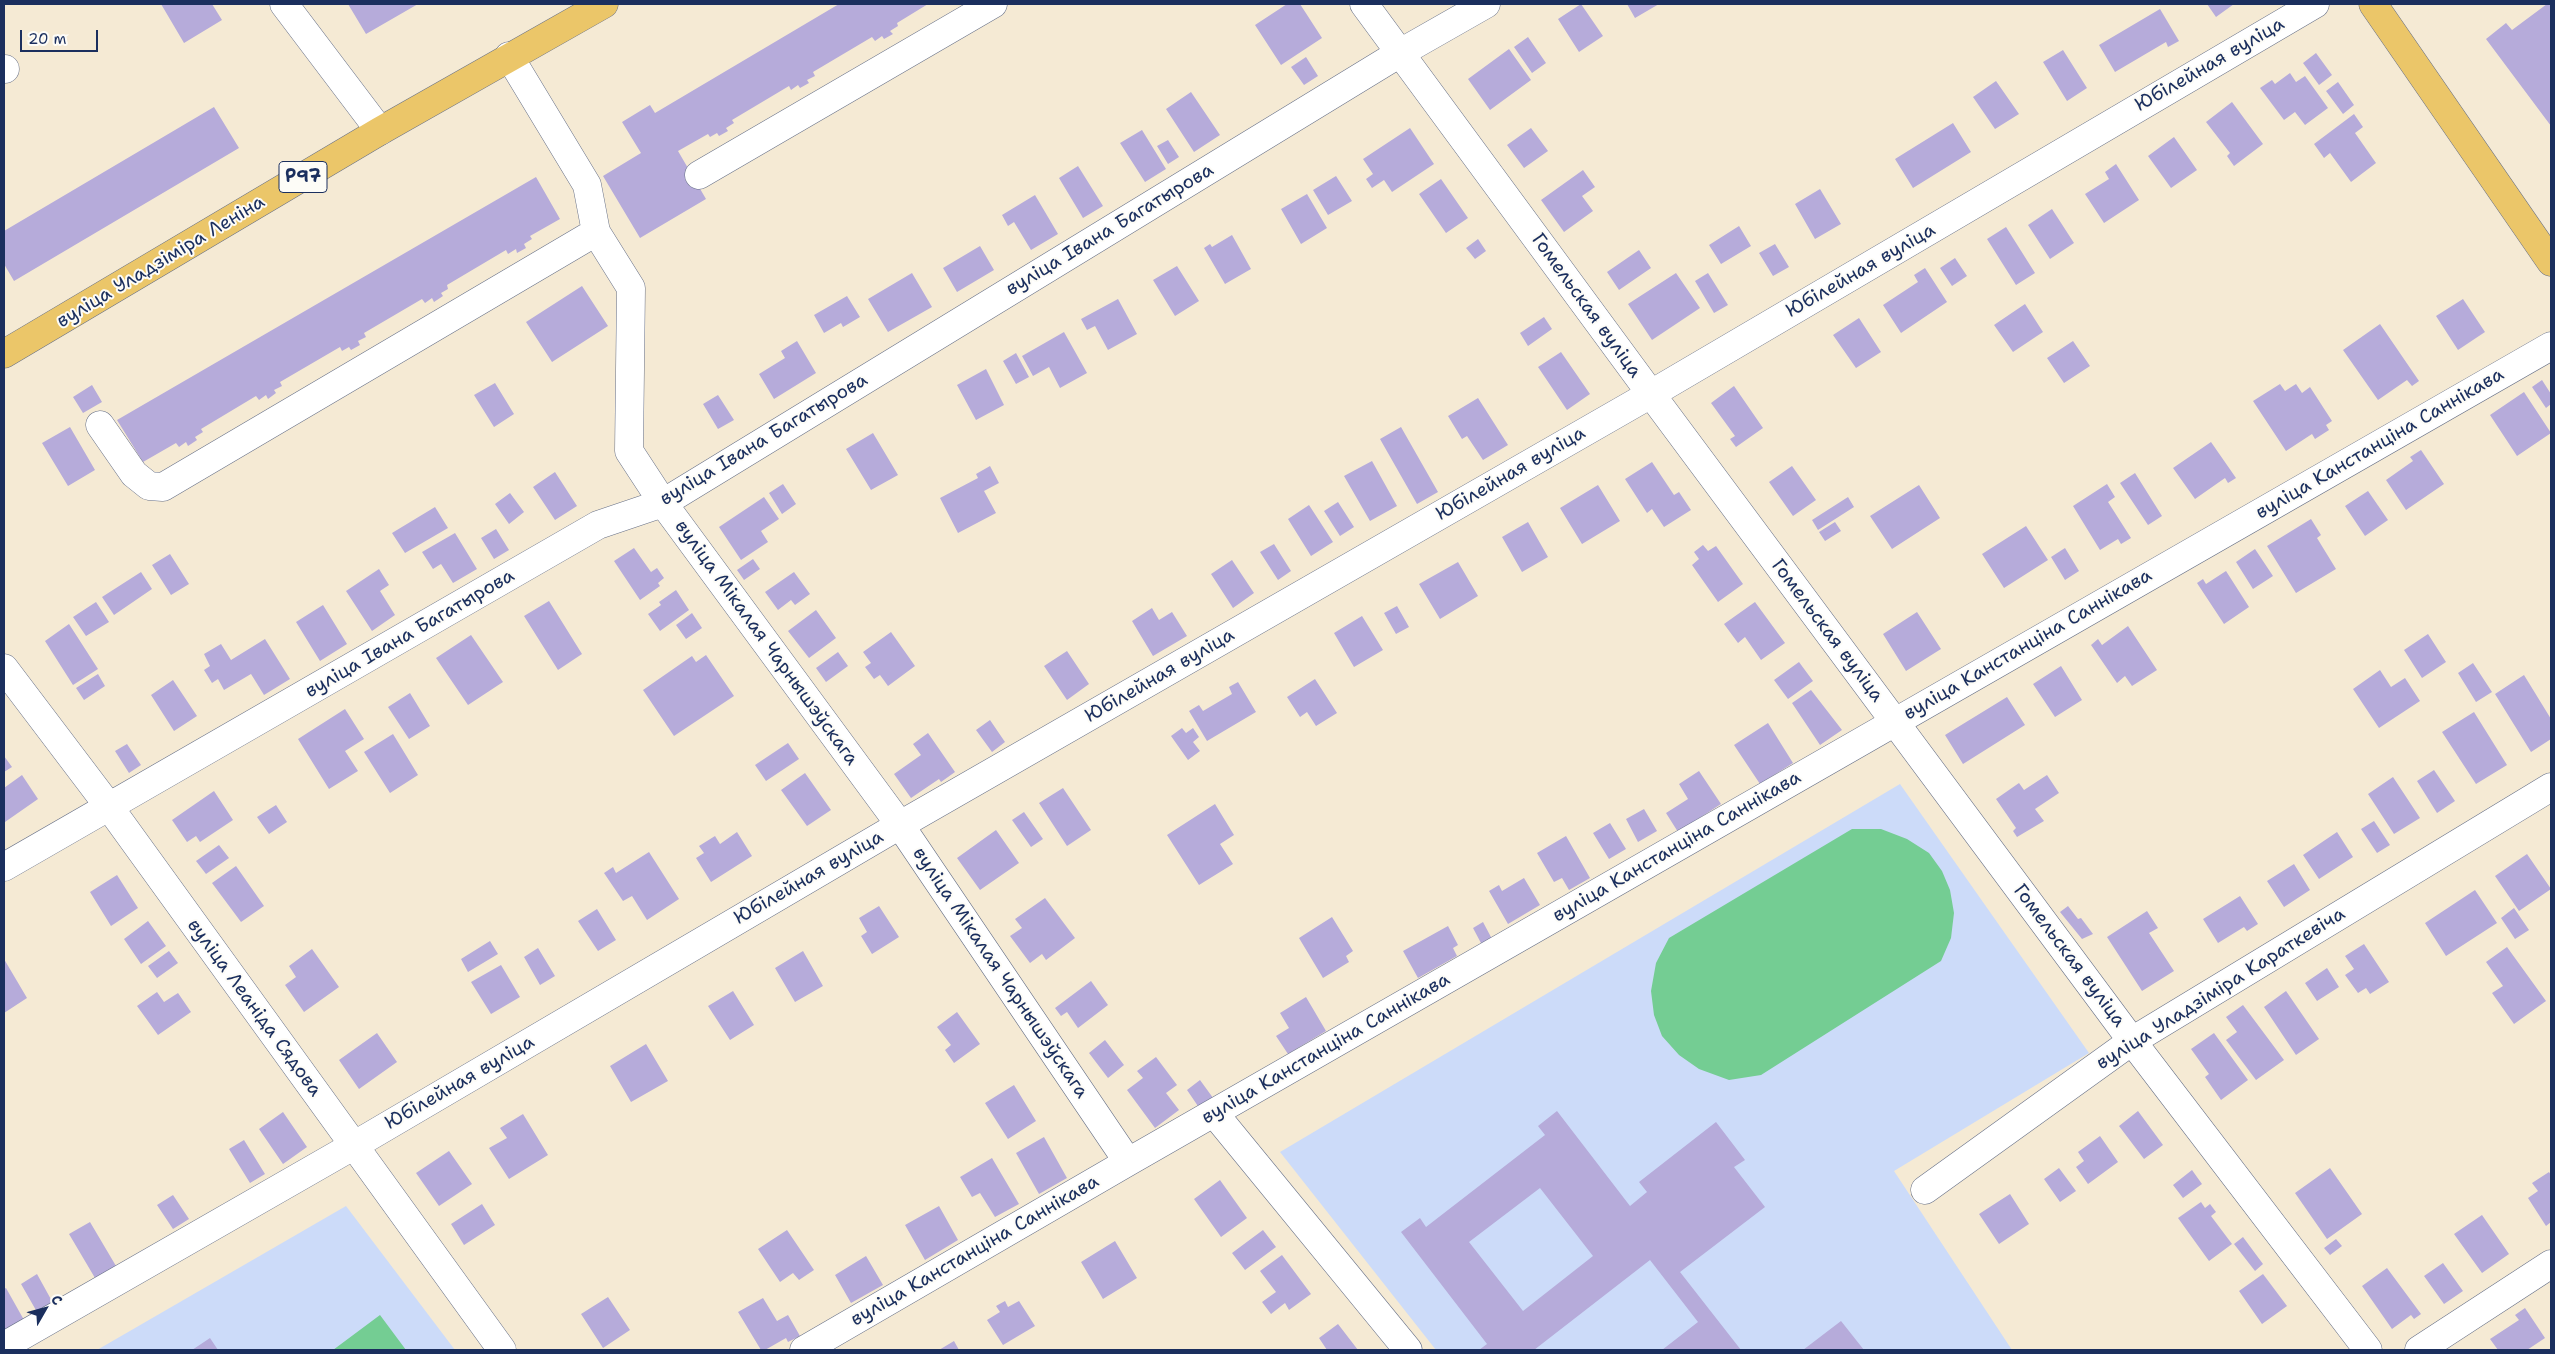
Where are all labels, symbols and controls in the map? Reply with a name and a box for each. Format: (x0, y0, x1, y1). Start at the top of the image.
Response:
street label: Юбілейная вуліца (2131, 13, 2289, 117)
scale bar (22, 20, 100, 52)
text: 20 m (28, 29, 67, 49)
street label: вуліца Івана Багатырова (1002, 159, 1218, 301)
road number: Р97 (279, 162, 327, 192)
street label: вуліца Уладзіміра Леніна (53, 191, 269, 333)
street label: Юбілейная вуліца (1782, 219, 1940, 323)
street label: Гомельская вуліца (1526, 229, 1646, 383)
street label: вуліца Канстанціна Саннікава (2252, 363, 2508, 525)
street label: вуліца Івана Багатырова (656, 369, 872, 511)
street label: Юбілейная вуліца (1432, 422, 1590, 526)
street label: вуліца Мікалая Чарнышэўскага (669, 516, 863, 770)
street label: Гомельская вуліца (1766, 555, 1888, 707)
street label: вуліца Канстанціна Саннікава (1900, 564, 2156, 726)
street label: вуліца Івана Багатырова (301, 565, 519, 703)
street label: Юбілейная вуліца (1081, 624, 1239, 728)
street label: вуліца Канстанціна Саннікава (1549, 766, 1805, 928)
street label: Юбілейная вуліца (730, 826, 888, 930)
street label: вуліца Мікалая Чарнышэўскага (907, 843, 1093, 1103)
street label: Гомельская вуліца (2008, 880, 2130, 1032)
street label: вуліца Уладзіміра Караткевіча (2092, 903, 2350, 1075)
street label: вуліца Леаніда Сядова (182, 915, 326, 1101)
street label: вуліца Канстанціна Саннікава (1198, 968, 1454, 1130)
street label: Юбілейная вуліца (381, 1031, 539, 1135)
street label: вуліца Канстанціна Саннікава (847, 1170, 1103, 1332)
north arrow (20, 1284, 70, 1334)
text: С (47, 1291, 67, 1309)

